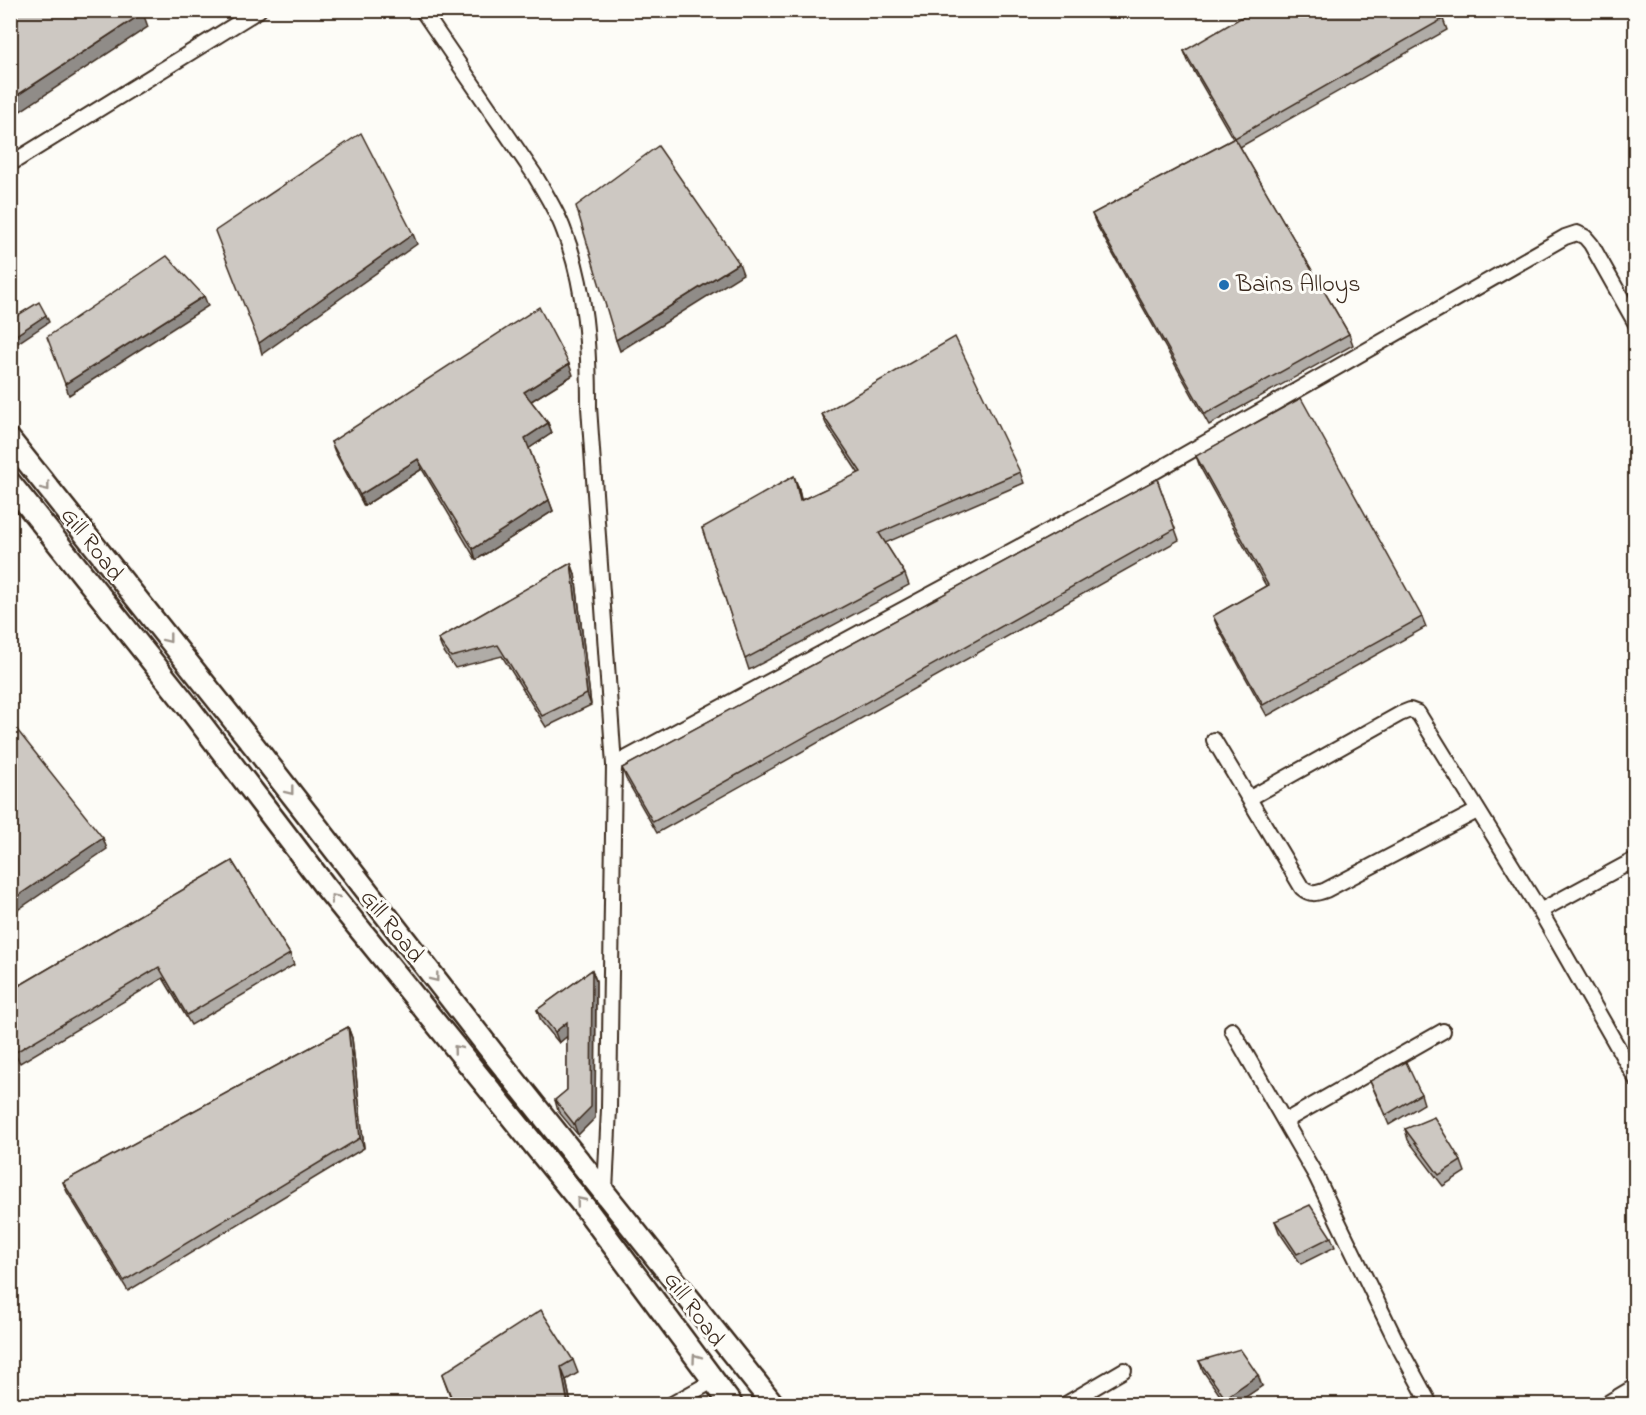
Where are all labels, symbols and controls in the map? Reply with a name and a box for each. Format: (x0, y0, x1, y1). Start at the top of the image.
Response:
place label: Bains Alloys (1235, 268, 1360, 304)
marker: Bains Alloys (1217, 278, 1231, 292)
one-way arrow (38, 480, 49, 491)
street label: Gill Road (51, 500, 131, 590)
one-way arrow (160, 632, 171, 643)
one-way arrow (282, 785, 293, 796)
street label: Gill Road (350, 883, 432, 972)
one-way arrow (331, 894, 342, 905)
one-way arrow (428, 972, 439, 983)
one-way arrow (454, 1045, 465, 1056)
one-way arrow (576, 1197, 587, 1208)
street label: Gill Road (654, 1265, 733, 1355)
one-way arrow (692, 1353, 703, 1364)

